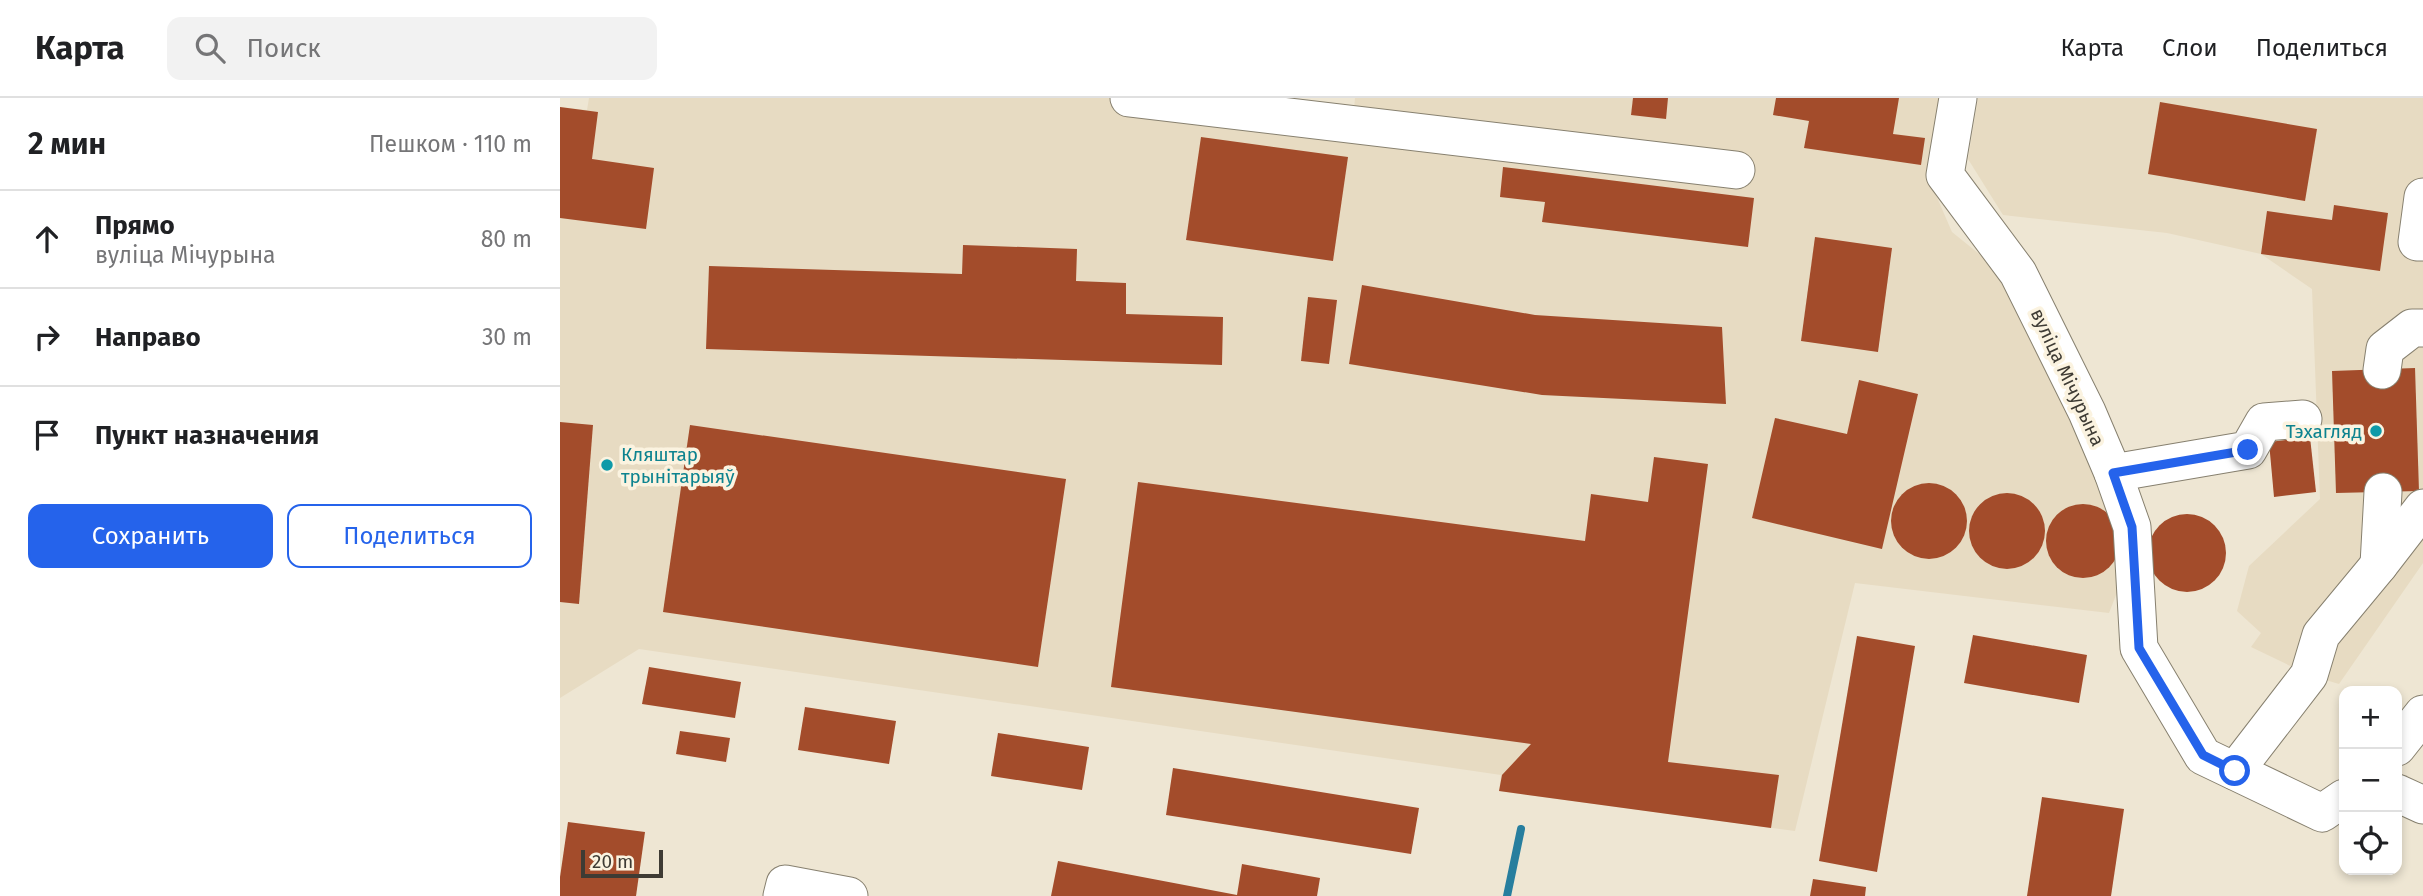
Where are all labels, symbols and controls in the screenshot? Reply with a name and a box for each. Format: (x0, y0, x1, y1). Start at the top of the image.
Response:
search box (167, 17, 657, 80)
text: Карта (35, 28, 125, 68)
icon: search (191, 29, 229, 67)
text: Поиск (247, 33, 321, 64)
text: Карта (2060, 34, 2124, 62)
text: Слои (2162, 34, 2218, 62)
text: Поделиться (2256, 34, 2388, 62)
text: 2 мин (28, 126, 106, 162)
text: Пешком · 110 m (369, 130, 532, 158)
text: Прямо (95, 210, 175, 241)
icon: ahead (28, 220, 66, 258)
text: 80 m (481, 225, 532, 253)
text: вуліца Мічурына (95, 241, 276, 269)
street label: вуліца Мічурына (2026, 305, 2109, 450)
icon: right (28, 318, 66, 356)
text: Направо (95, 322, 201, 353)
text: 30 m (482, 323, 532, 351)
icon: arrive (28, 416, 66, 454)
text: Пункт назначения (95, 420, 319, 451)
place label: Тэхагляд (2286, 420, 2362, 443)
marker: Тэхагляд (2368, 423, 2384, 439)
route end (2232, 434, 2263, 465)
place label: Кляштар трынітарыяў (621, 443, 735, 488)
marker: Кляштар трынітарыяў (599, 457, 615, 473)
button: Сохранить (28, 504, 273, 568)
button: Поделиться (287, 504, 532, 568)
map controls (2339, 686, 2402, 875)
button: + (2339, 686, 2402, 749)
button: − (2339, 749, 2402, 812)
route start (2219, 755, 2250, 786)
button: locate (2339, 812, 2402, 875)
scale bar (581, 847, 663, 879)
text: 20 m (592, 850, 633, 873)

